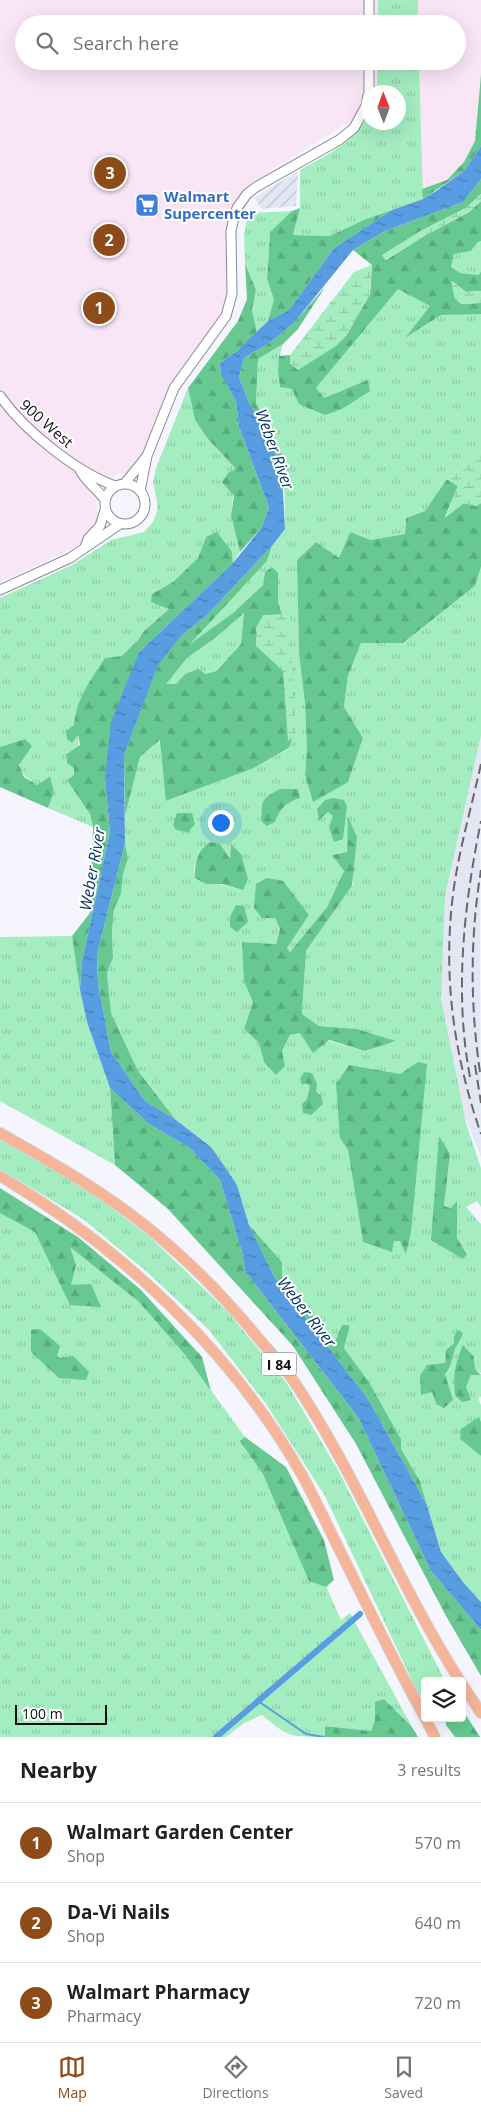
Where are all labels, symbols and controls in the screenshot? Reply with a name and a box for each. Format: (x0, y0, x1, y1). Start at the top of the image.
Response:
search box (15, 15, 466, 70)
icon: search (33, 29, 61, 57)
text: Search here (73, 30, 179, 56)
north arrow (361, 85, 406, 130)
pin: 3 (94, 154, 126, 192)
place label: Walmart Supercenter (164, 186, 256, 223)
supermarket icon: Walmart Supercenter (134, 192, 160, 218)
pin: 2 (93, 221, 125, 259)
pin: 1 (83, 289, 115, 327)
street label: 900 West (16, 394, 78, 452)
water label: Weber River (250, 406, 300, 493)
your location (208, 810, 234, 836)
water label: Weber River (74, 825, 110, 912)
water label: Weber River (272, 1272, 342, 1352)
road number: I 84 (262, 1352, 296, 1376)
map controls (421, 1677, 466, 1722)
button: layers (421, 1677, 466, 1722)
scale bar (15, 1702, 108, 1725)
text: 100 m (22, 1704, 63, 1723)
text: Nearby (20, 1756, 97, 1784)
text: 3 results (397, 1759, 461, 1781)
text: Walmart Garden Center (67, 1819, 293, 1845)
text: 1 (31, 1832, 41, 1854)
text: 570 m (415, 1832, 461, 1854)
text: Shop (67, 1845, 105, 1867)
text: Da-Vi Nails (67, 1899, 170, 1925)
text: 2 (31, 1912, 41, 1934)
text: 640 m (415, 1912, 461, 1934)
text: Shop (67, 1925, 105, 1947)
text: Walmart Pharmacy (67, 1979, 250, 2005)
text: 3 (31, 1992, 41, 2014)
text: 720 m (415, 1992, 461, 2014)
text: Pharmacy (67, 2005, 141, 2027)
tab: Map (58, 2053, 87, 2102)
tab: Directions (202, 2053, 269, 2102)
tab: Saved (384, 2053, 423, 2102)

